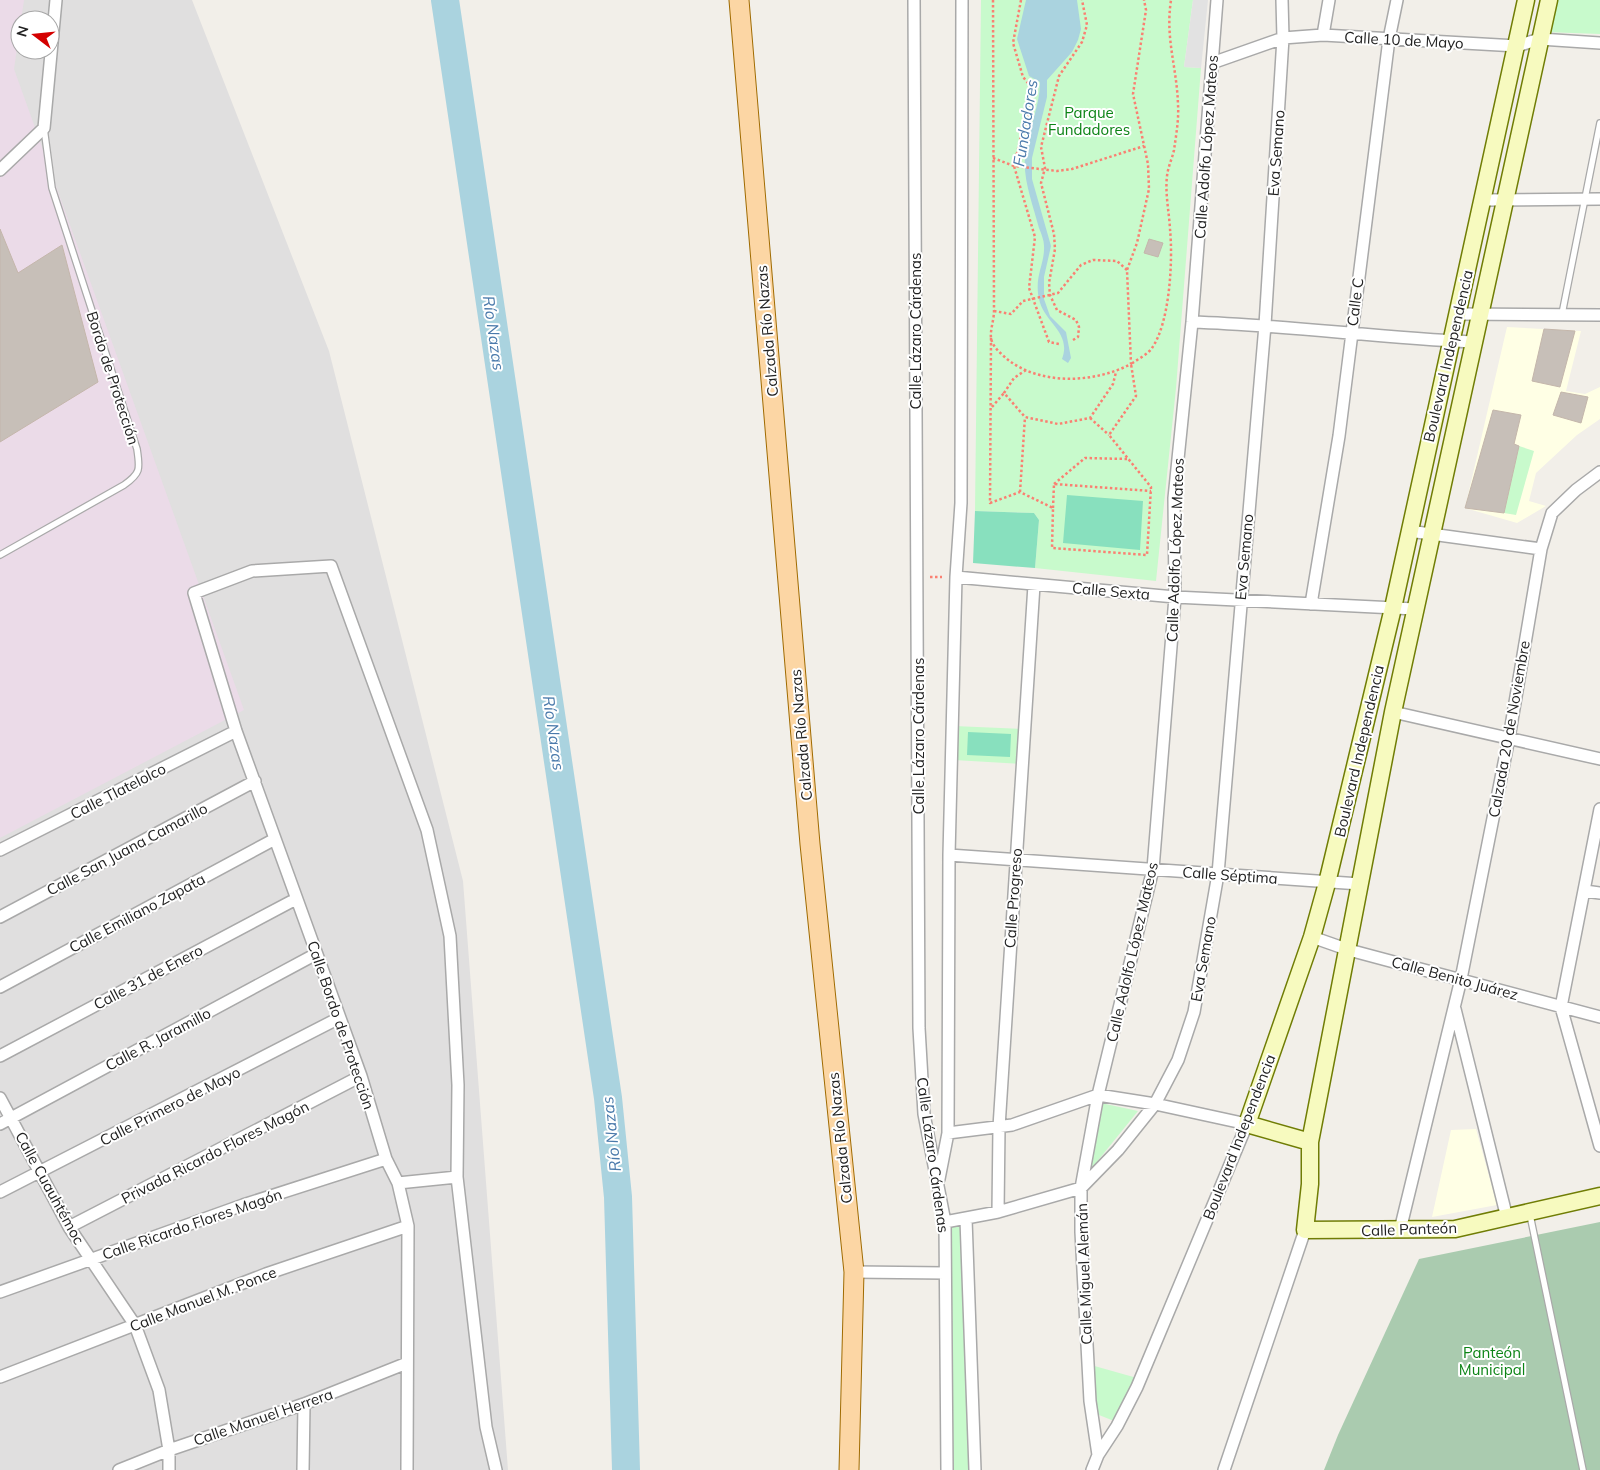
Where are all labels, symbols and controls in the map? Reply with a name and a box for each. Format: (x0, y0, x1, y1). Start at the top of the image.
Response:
north arrow (10, 10, 60, 60)
text: N (12, 24, 33, 39)
street label: Calle 10 de Mayo (1344, 27, 1464, 53)
street label: Calle Adolfo López Mateos (1190, 54, 1222, 240)
water label: Fundadores (1008, 78, 1042, 168)
park label: Parque Fundadores (1048, 103, 1130, 139)
street label: Eva Semano (1264, 109, 1288, 197)
street label: Calle Lázaro Cárdenas (906, 253, 925, 409)
street label: Calzada Río Nazas (752, 264, 782, 398)
street label: Boulevard Independencia (1419, 268, 1477, 444)
street label: Calle C (1343, 277, 1367, 327)
water label: Río Nazas (479, 294, 509, 372)
street label: Bordo de Protección (82, 309, 144, 447)
street label: Calle Adolfo López Mateos (1162, 458, 1188, 642)
street label: Eva Semano (1231, 513, 1257, 601)
street label: Calle Sexta (1071, 578, 1151, 604)
street label: Calzada 20 de Noviembre (1484, 639, 1534, 819)
street label: Calle Lázaro Cárdenas (909, 658, 928, 814)
street label: Boulevard Independencia (1330, 663, 1388, 839)
street label: Calzada Río Nazas (786, 668, 816, 802)
water label: Río Nazas (539, 694, 569, 772)
street label: Calle Tlatelolco (67, 759, 169, 823)
street label: Calle San Juana Camarillo (43, 798, 211, 900)
street label: Calle Progreso (1000, 847, 1026, 949)
street label: Calle Adolfo López Mateos (1102, 860, 1162, 1044)
street label: Calle Séptima (1182, 862, 1278, 888)
street label: Calle Emiliano Zapata (66, 869, 208, 957)
street label: Eva Semano (1186, 915, 1220, 1003)
street label: Calle Bordo de Protección (303, 938, 379, 1112)
street label: Calle 31 de Enero (90, 940, 206, 1014)
street label: Calle Benito Juárez (1390, 952, 1521, 1004)
street label: Calle R. Jaramillo (102, 1003, 214, 1075)
street label: Boulevard Independencia (1199, 1051, 1279, 1223)
street label: Calle Primero de Mayo (96, 1062, 244, 1150)
street label: Calzada Río Nazas (824, 1071, 856, 1205)
street label: Calle Lázaro Cárdenas (913, 1076, 953, 1234)
water label: Río Nazas (597, 1095, 625, 1173)
street label: Privada Ricardo Flores Magón (118, 1096, 312, 1208)
street label: Calle Cuauhtémoc (11, 1128, 89, 1248)
street label: Calle Ricardo Flores Magón (100, 1184, 284, 1264)
street label: Calle Miguel Alemán (1072, 1203, 1096, 1345)
street label: Calle Panteón (1361, 1218, 1457, 1240)
street label: Calle Manuel M. Ponce (127, 1262, 279, 1336)
park label: Panteón Municipal (1459, 1343, 1525, 1379)
street label: Calle Manuel Herrera (191, 1384, 335, 1450)

